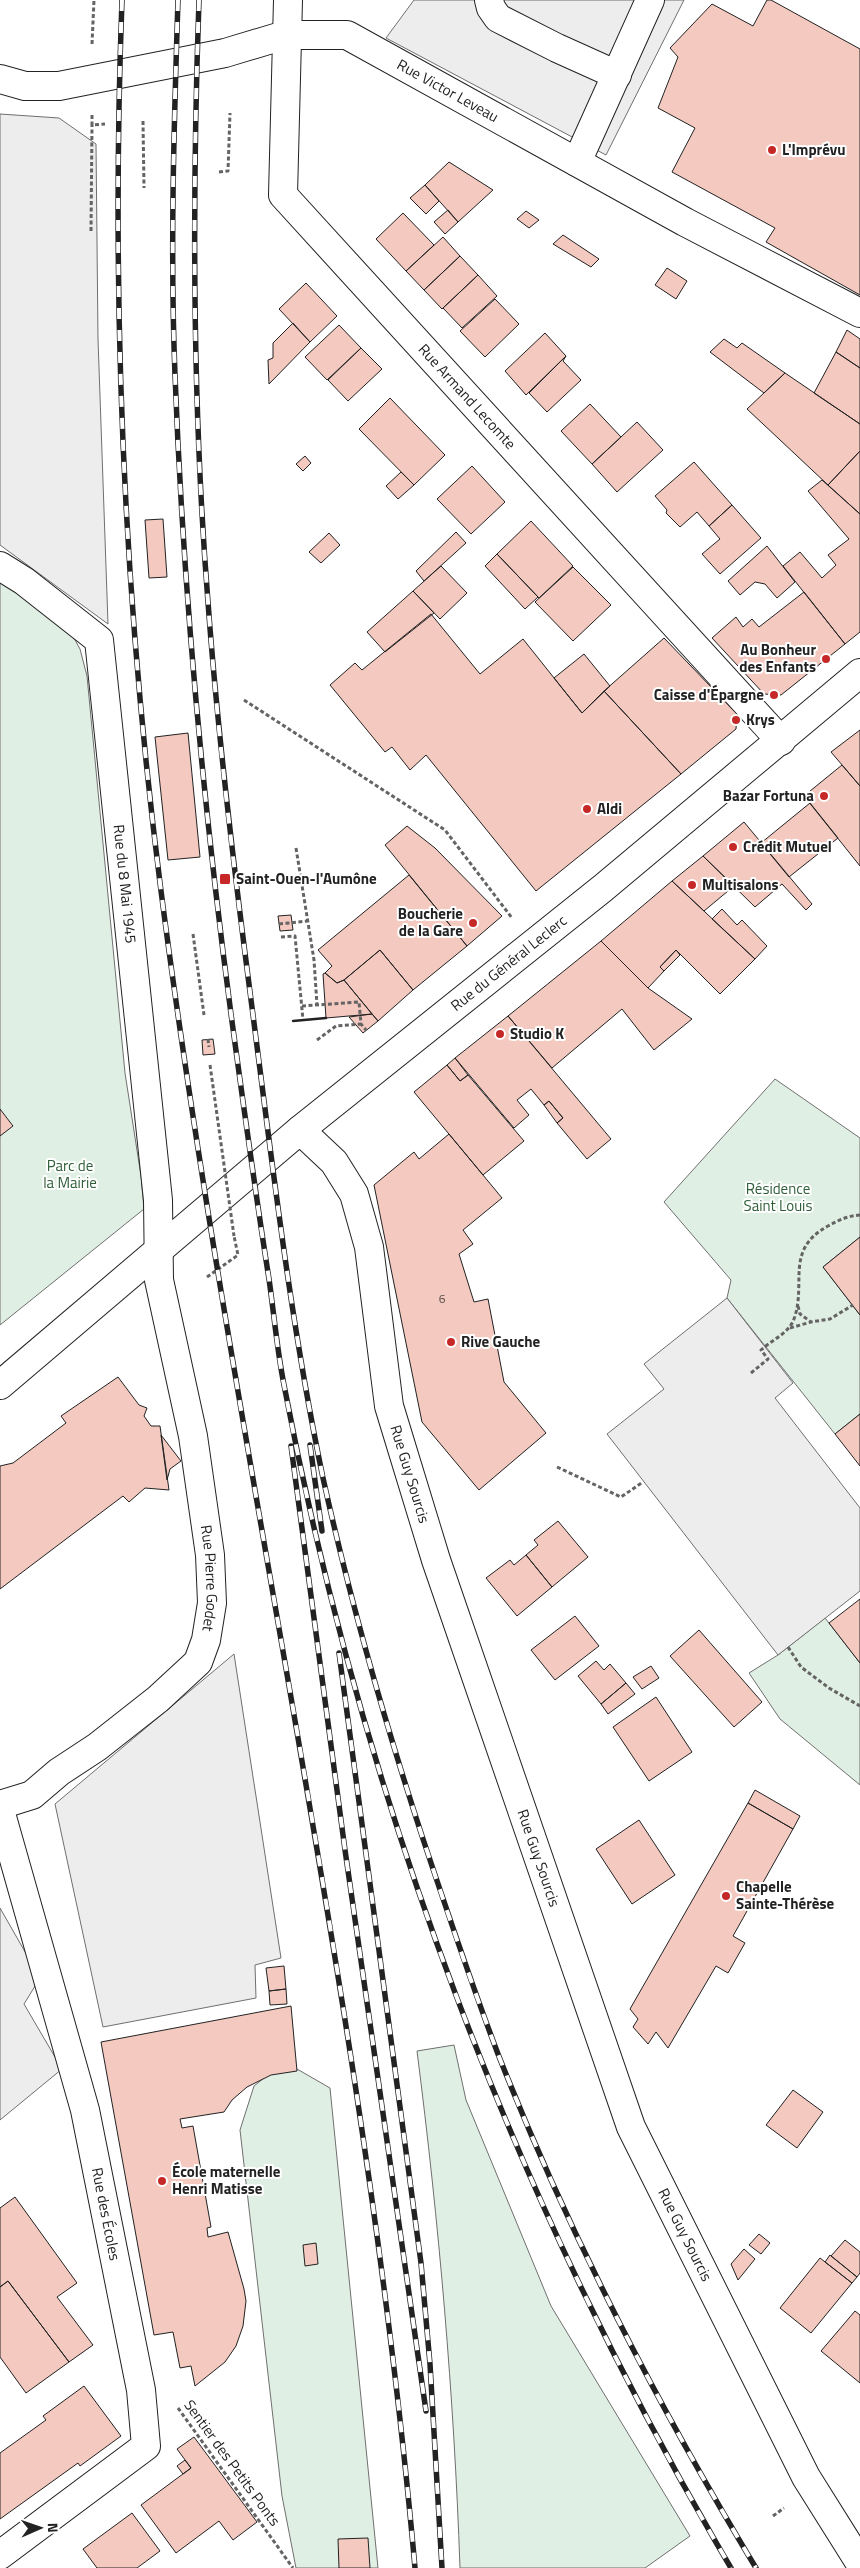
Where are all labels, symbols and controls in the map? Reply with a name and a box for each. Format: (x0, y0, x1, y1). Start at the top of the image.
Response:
street label: Rue Victor Leveau (393, 53, 503, 128)
place label: L'Imprévu (782, 138, 845, 161)
marker: L'Imprévu (766, 144, 778, 156)
street label: Rue Armand Lecomte (413, 338, 522, 454)
place label: Au Bonheur des Enfants (739, 638, 816, 678)
marker: Au Bonheur des Enfants (820, 653, 832, 665)
place label: Caisse d'Épargne (654, 683, 764, 706)
marker: Caisse d'Épargne (768, 689, 780, 701)
place label: Krys (746, 708, 775, 731)
marker: Krys (730, 714, 742, 726)
place label: Bazar Fortuna (723, 784, 814, 807)
marker: Bazar Fortuna (818, 790, 830, 802)
place label: Aldi (597, 797, 622, 820)
marker: Aldi (581, 803, 593, 815)
street label: Rue du 8 Mai 1945 (108, 823, 143, 944)
place label: Crédit Mutuel (743, 835, 832, 858)
marker: Crédit Mutuel (727, 841, 739, 853)
place label: Saint-Ouen-l'Aumône (236, 867, 377, 890)
marker: Saint-Ouen-l'Aumône (218, 872, 232, 886)
place label: Multisalons (702, 873, 779, 896)
marker: Multisalons (686, 879, 698, 891)
place label: Boucherie de la Gare (398, 902, 463, 942)
street label: Rue du Général Leclerc (445, 909, 572, 1016)
marker: Boucherie de la Gare (467, 917, 479, 929)
place label: Studio K (510, 1022, 564, 1045)
marker: Studio K (494, 1028, 506, 1040)
park label: Parc de la Mairie (43, 1154, 97, 1194)
park label: Résidence Saint Louis (744, 1177, 812, 1217)
house number: 6 (439, 1289, 446, 1308)
place label: Rive Gauche (461, 1330, 541, 1353)
marker: Rive Gauche (445, 1336, 457, 1348)
street label: Rue Guy Sourcis (384, 1422, 436, 1526)
street label: Rue Pierre Godet (195, 1523, 224, 1634)
street label: Rue Guy Sourcis (512, 1806, 566, 1910)
place label: Chapelle Sainte-Thérèse (736, 1875, 835, 1915)
marker: Chapelle Sainte-Thérèse (720, 1890, 732, 1902)
place label: École maternelle Henri Matisse (172, 2160, 281, 2200)
street label: Rue des Écoles (86, 2165, 127, 2263)
marker: École maternelle Henri Matisse (156, 2175, 168, 2187)
street label: Rue Guy Sourcis (652, 2184, 718, 2285)
street label: Sentier des Petits Ponts (179, 2395, 286, 2531)
north arrow (15, 2503, 65, 2553)
text: N (43, 2522, 64, 2533)

